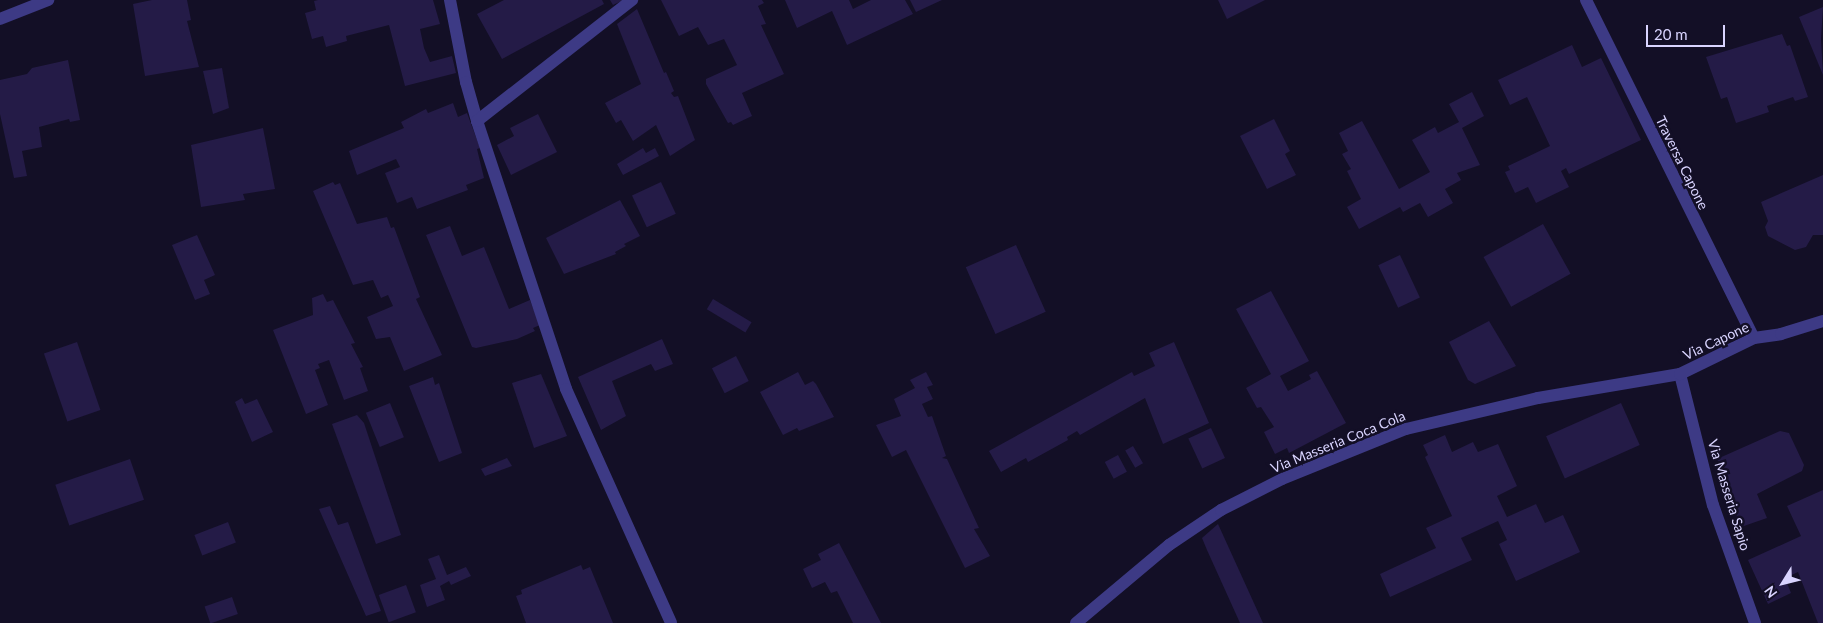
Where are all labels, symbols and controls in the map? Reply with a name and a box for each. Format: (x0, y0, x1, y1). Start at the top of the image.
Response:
scale bar (1648, 15, 1727, 47)
text: 20 m (1654, 25, 1688, 43)
street label: Traversa Capone (1652, 114, 1712, 212)
street label: Via Capone (1680, 318, 1752, 364)
street label: Via Masseria Coca Cola (1268, 407, 1408, 477)
street label: Via Masseria Sapio (1704, 437, 1754, 553)
north arrow (1758, 558, 1808, 608)
text: N (1760, 583, 1781, 601)

